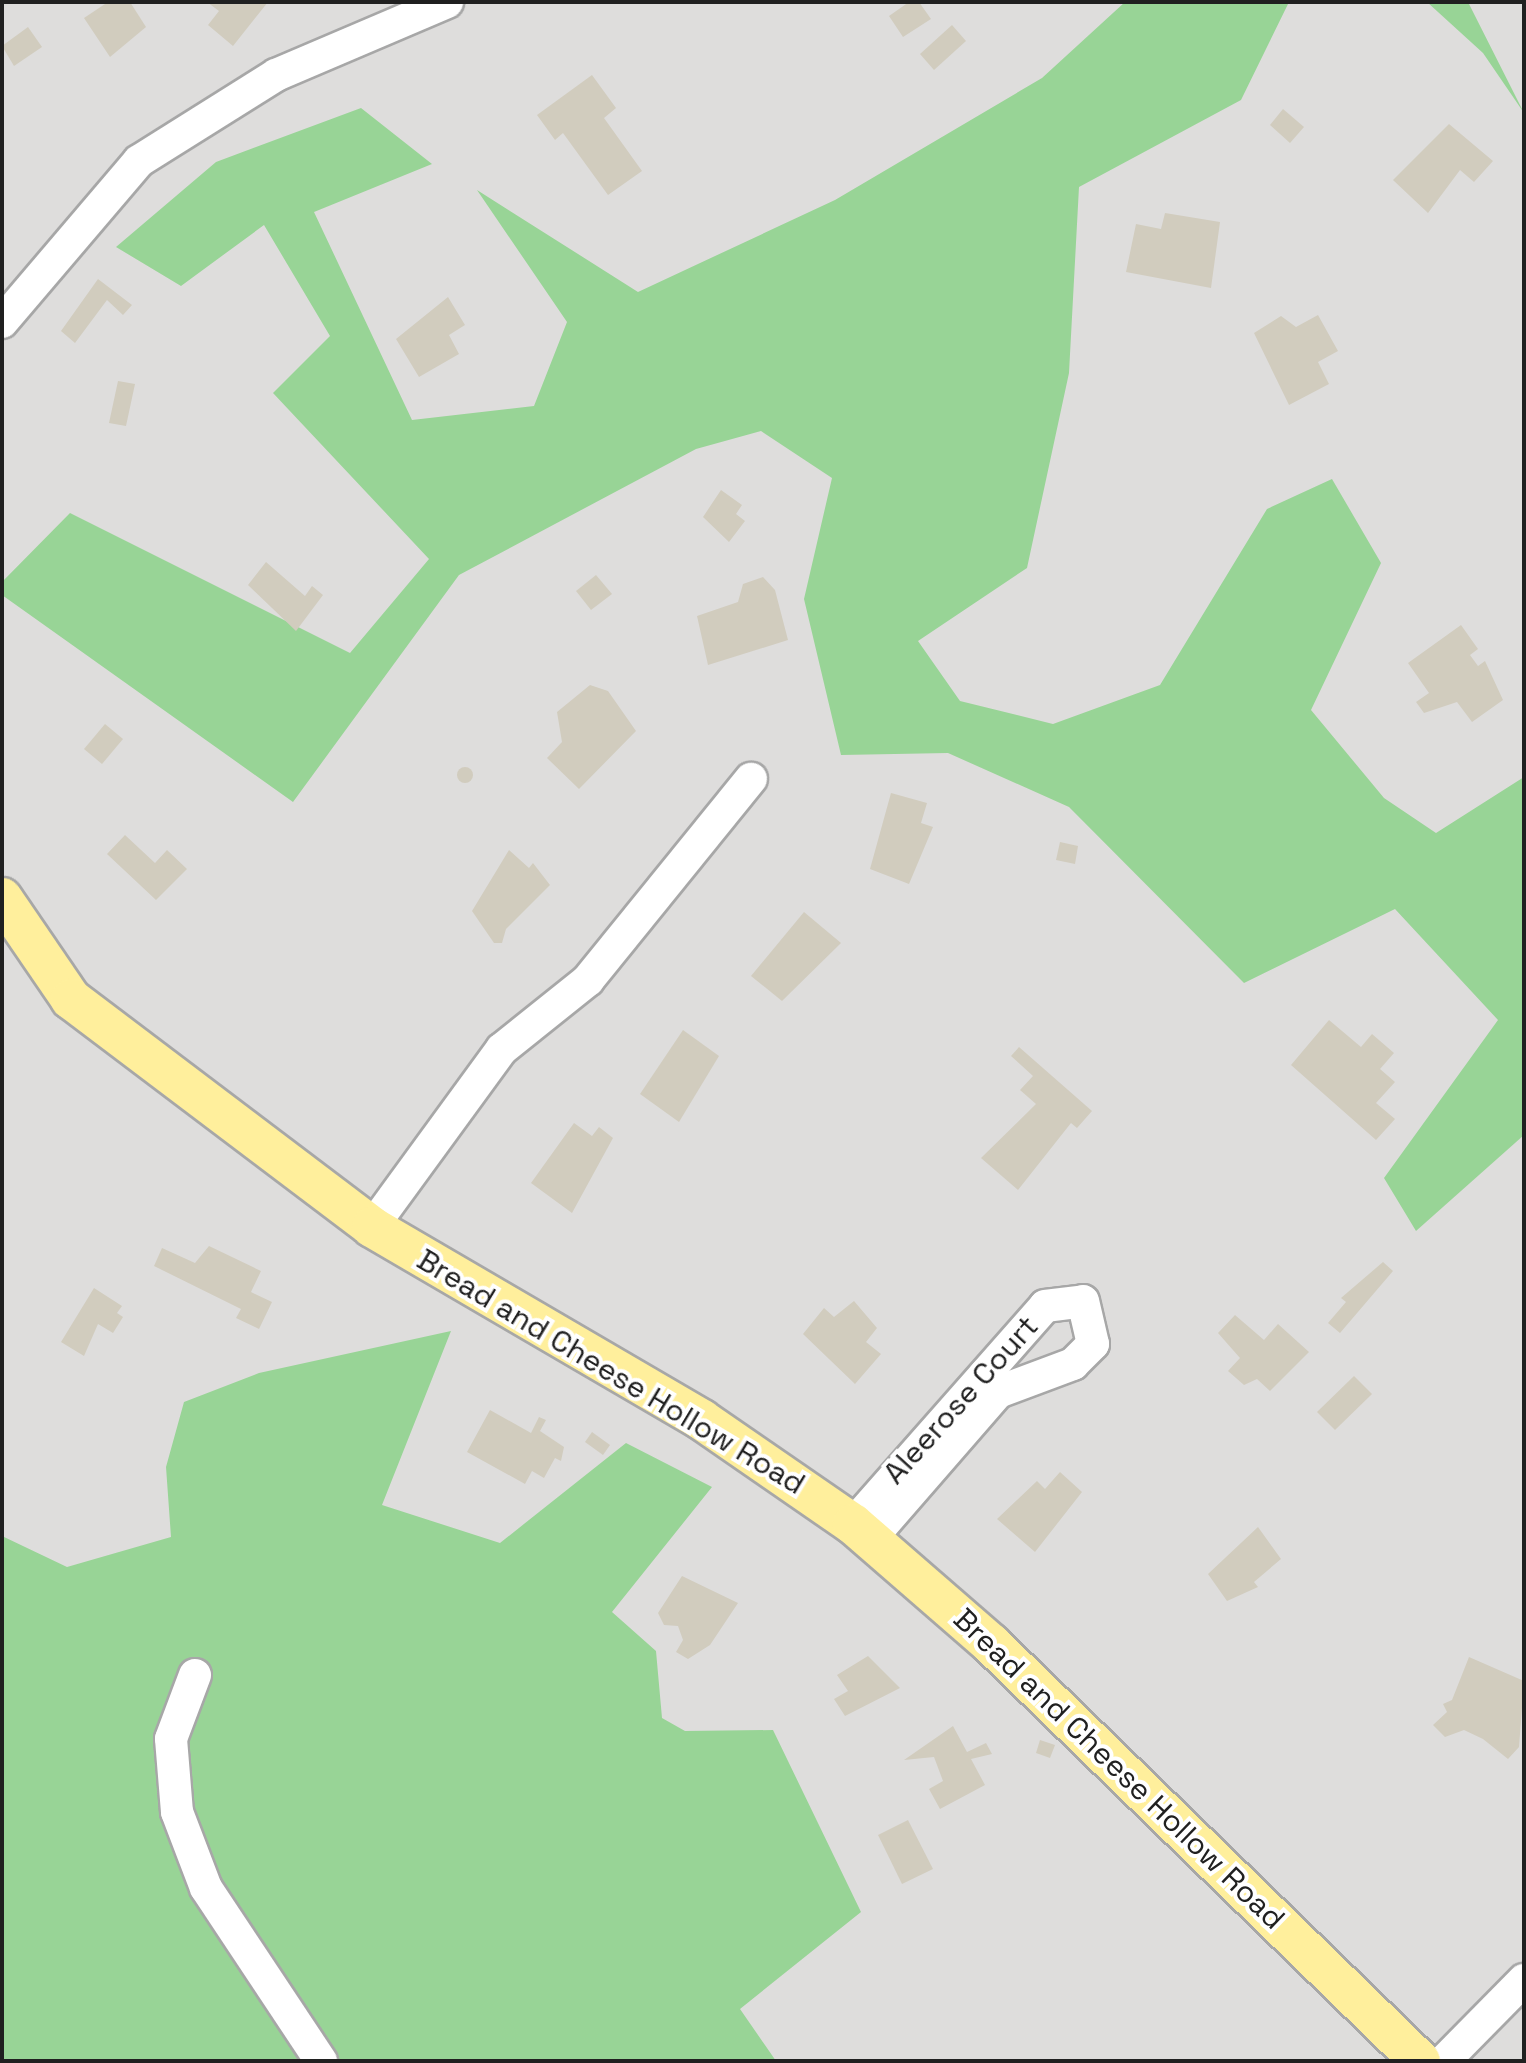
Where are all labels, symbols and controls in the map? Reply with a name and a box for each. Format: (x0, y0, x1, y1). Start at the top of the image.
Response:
street label: Bread and Cheese Hollow Road (411, 1242, 811, 1502)
street label: Aleerose Court (876, 1309, 1046, 1491)
street label: Bread and Cheese Hollow Road (946, 1601, 1292, 1937)

